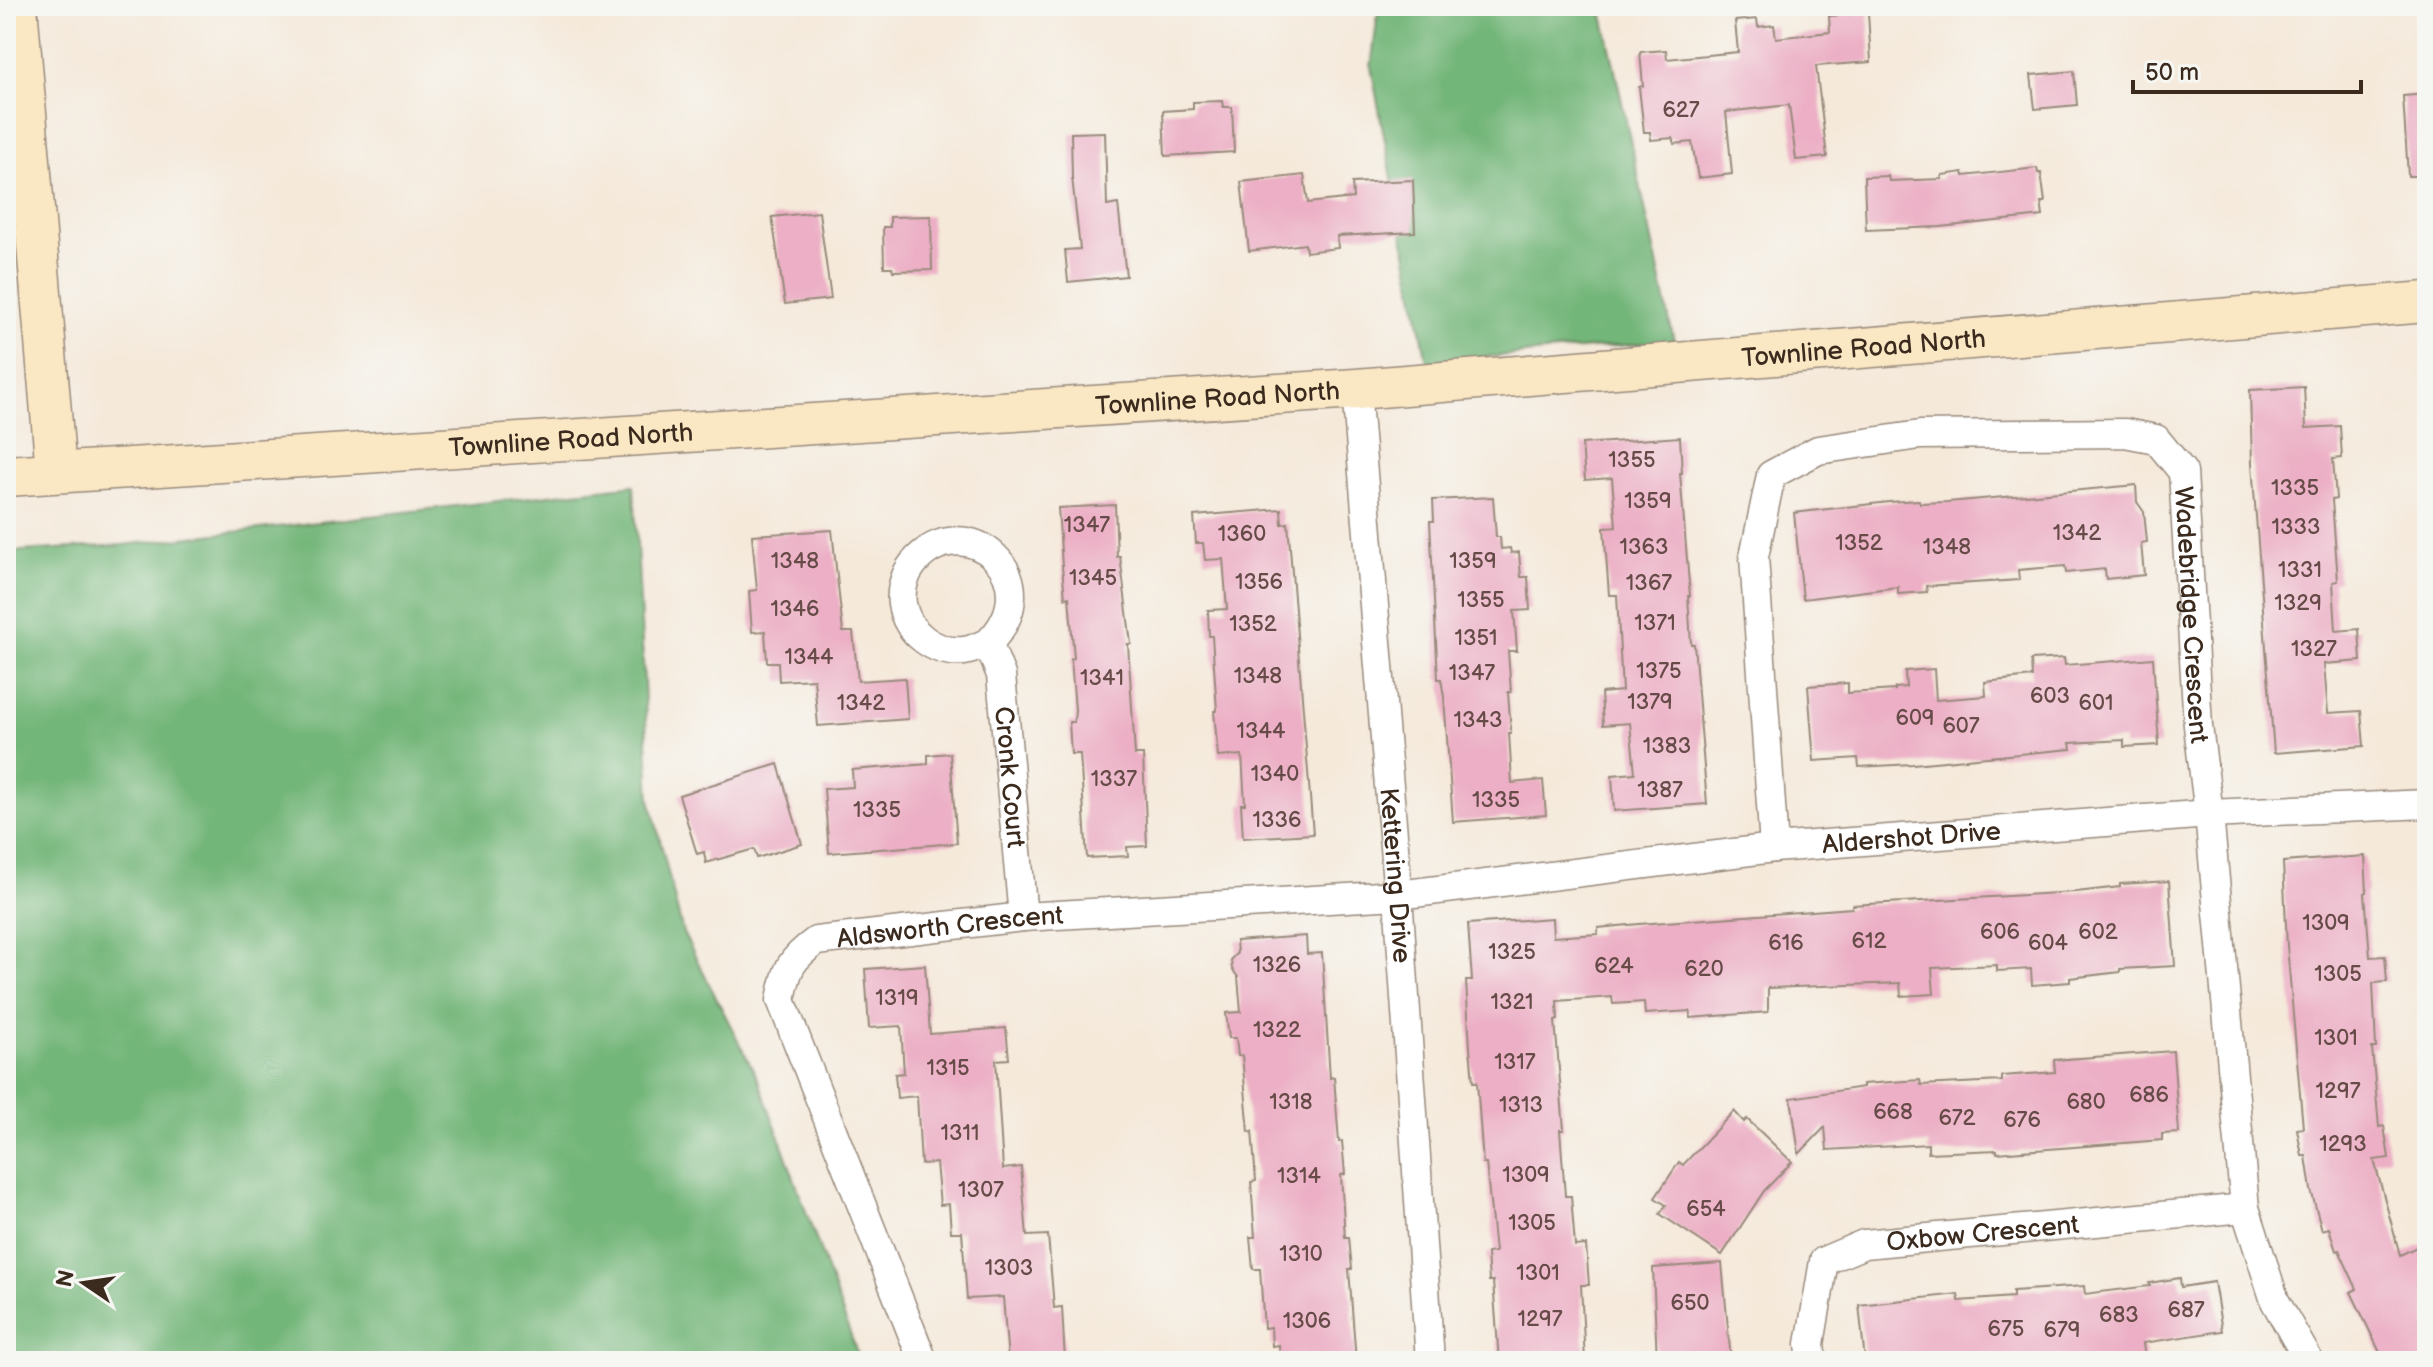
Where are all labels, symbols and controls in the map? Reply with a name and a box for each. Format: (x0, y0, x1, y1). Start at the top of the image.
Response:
scale bar (2133, 44, 2361, 94)
text: 50 m (2145, 58, 2199, 87)
house number: 627 (1662, 97, 1700, 124)
street label: Townline Road North (1740, 324, 1987, 375)
street label: Townline Road North (1094, 376, 1341, 423)
street label: Townline Road North (448, 418, 694, 464)
house number: 1355 (1608, 447, 1656, 474)
house number: 1335 (2271, 475, 2319, 502)
street label: Wadebridge Crescent (2167, 485, 2214, 745)
house number: 1359 (1624, 488, 1672, 515)
house number: 1347 (1064, 512, 1110, 539)
house number: 1333 (2271, 514, 2321, 541)
house number: 1342 (2053, 520, 2101, 547)
house number: 1360 (1218, 521, 1266, 548)
house number: 1352 (1835, 530, 1883, 557)
house number: 1363 (1619, 534, 1669, 561)
house number: 1348 (1923, 534, 1971, 561)
house number: 1348 (771, 548, 819, 575)
house number: 1359 (1449, 548, 1497, 575)
house number: 1331 (2278, 557, 2322, 584)
house number: 1345 (1069, 565, 1117, 592)
house number: 1356 (1235, 569, 1283, 596)
house number: 1367 (1626, 570, 1672, 597)
house number: 1355 (1457, 587, 1505, 614)
house number: 1329 (2274, 590, 2322, 617)
house number: 1346 (771, 596, 819, 623)
house number: 1371 (1634, 610, 1676, 637)
house number: 1352 (1229, 611, 1277, 638)
house number: 1351 (1454, 625, 1498, 652)
house number: 1327 (2291, 636, 2337, 663)
house number: 1344 (785, 644, 834, 671)
house number: 1375 (1636, 658, 1682, 685)
house number: 1347 (1449, 660, 1495, 687)
house number: 1348 (1234, 663, 1282, 690)
house number: 1341 (1080, 665, 1124, 692)
house number: 603 (2030, 683, 2070, 710)
house number: 1379 (1627, 689, 1673, 716)
house number: 1342 (837, 690, 885, 717)
house number: 601 (2079, 690, 2113, 717)
street label: Cronk Court (987, 705, 1031, 849)
house number: 609 (1895, 705, 1935, 732)
house number: 1343 (1454, 707, 1503, 734)
house number: 607 (1942, 713, 1980, 740)
house number: 1344 (1237, 718, 1286, 745)
house number: 1383 (1643, 733, 1691, 760)
house number: 1340 (1251, 761, 1299, 788)
house number: 1337 (1091, 766, 1137, 793)
house number: 1387 (1637, 777, 1683, 804)
street label: Kettering Drive (1372, 787, 1417, 964)
house number: 1335 (1472, 787, 1520, 814)
house number: 1335 (853, 797, 901, 824)
house number: 1336 (1252, 807, 1302, 834)
street label: Aldershot Drive (1821, 816, 2002, 861)
street label: Aldsworth Crescent (835, 901, 1064, 955)
house number: 1309 (2302, 910, 2350, 937)
house number: 606 (1980, 919, 2020, 946)
house number: 602 (2078, 919, 2118, 946)
house number: 612 (1852, 928, 1886, 955)
house number: 616 (1768, 930, 1804, 957)
house number: 604 (2028, 930, 2068, 957)
house number: 1325 (1488, 939, 1536, 966)
house number: 1326 (1253, 952, 1301, 979)
house number: 624 (1594, 953, 1634, 980)
house number: 620 (1684, 956, 1724, 983)
house number: 1305 (2314, 961, 2362, 988)
house number: 1319 (875, 985, 919, 1012)
house number: 1321 (1490, 989, 1534, 1016)
house number: 1322 (1253, 1017, 1301, 1044)
house number: 1301 (2314, 1025, 2358, 1052)
house number: 1317 (1494, 1049, 1536, 1076)
house number: 1315 (926, 1055, 970, 1082)
house number: 1297 (2315, 1078, 2361, 1105)
house number: 686 (2129, 1082, 2169, 1109)
house number: 1318 (1269, 1089, 1313, 1116)
house number: 680 (2066, 1089, 2106, 1116)
house number: 1313 (1499, 1092, 1543, 1119)
house number: 668 (1873, 1099, 1913, 1126)
house number: 672 (1938, 1105, 1976, 1132)
house number: 676 (2003, 1107, 2041, 1134)
house number: 1311 (940, 1120, 980, 1147)
house number: 1293 (2319, 1131, 2367, 1158)
house number: 1309 (1502, 1162, 1550, 1189)
house number: 1314 (1277, 1163, 1322, 1190)
house number: 1307 (958, 1177, 1004, 1204)
house number: 654 (1686, 1196, 1726, 1223)
house number: 1305 (1508, 1210, 1556, 1237)
street label: Oxbow Crescent (1885, 1210, 2081, 1259)
house number: 1310 (1279, 1241, 1323, 1268)
north arrow (44, 1243, 124, 1323)
house number: 1303 (985, 1255, 1033, 1282)
house number: 1301 (1516, 1260, 1560, 1287)
text: N (51, 1268, 81, 1290)
house number: 650 (1671, 1290, 1710, 1317)
house number: 687 (2167, 1297, 2205, 1324)
house number: 683 (2099, 1302, 2139, 1329)
house number: 1297 (1517, 1306, 1563, 1333)
house number: 1306 (1283, 1308, 1331, 1335)
house number: 675 (1988, 1316, 2024, 1343)
house number: 679 (2044, 1317, 2080, 1344)

